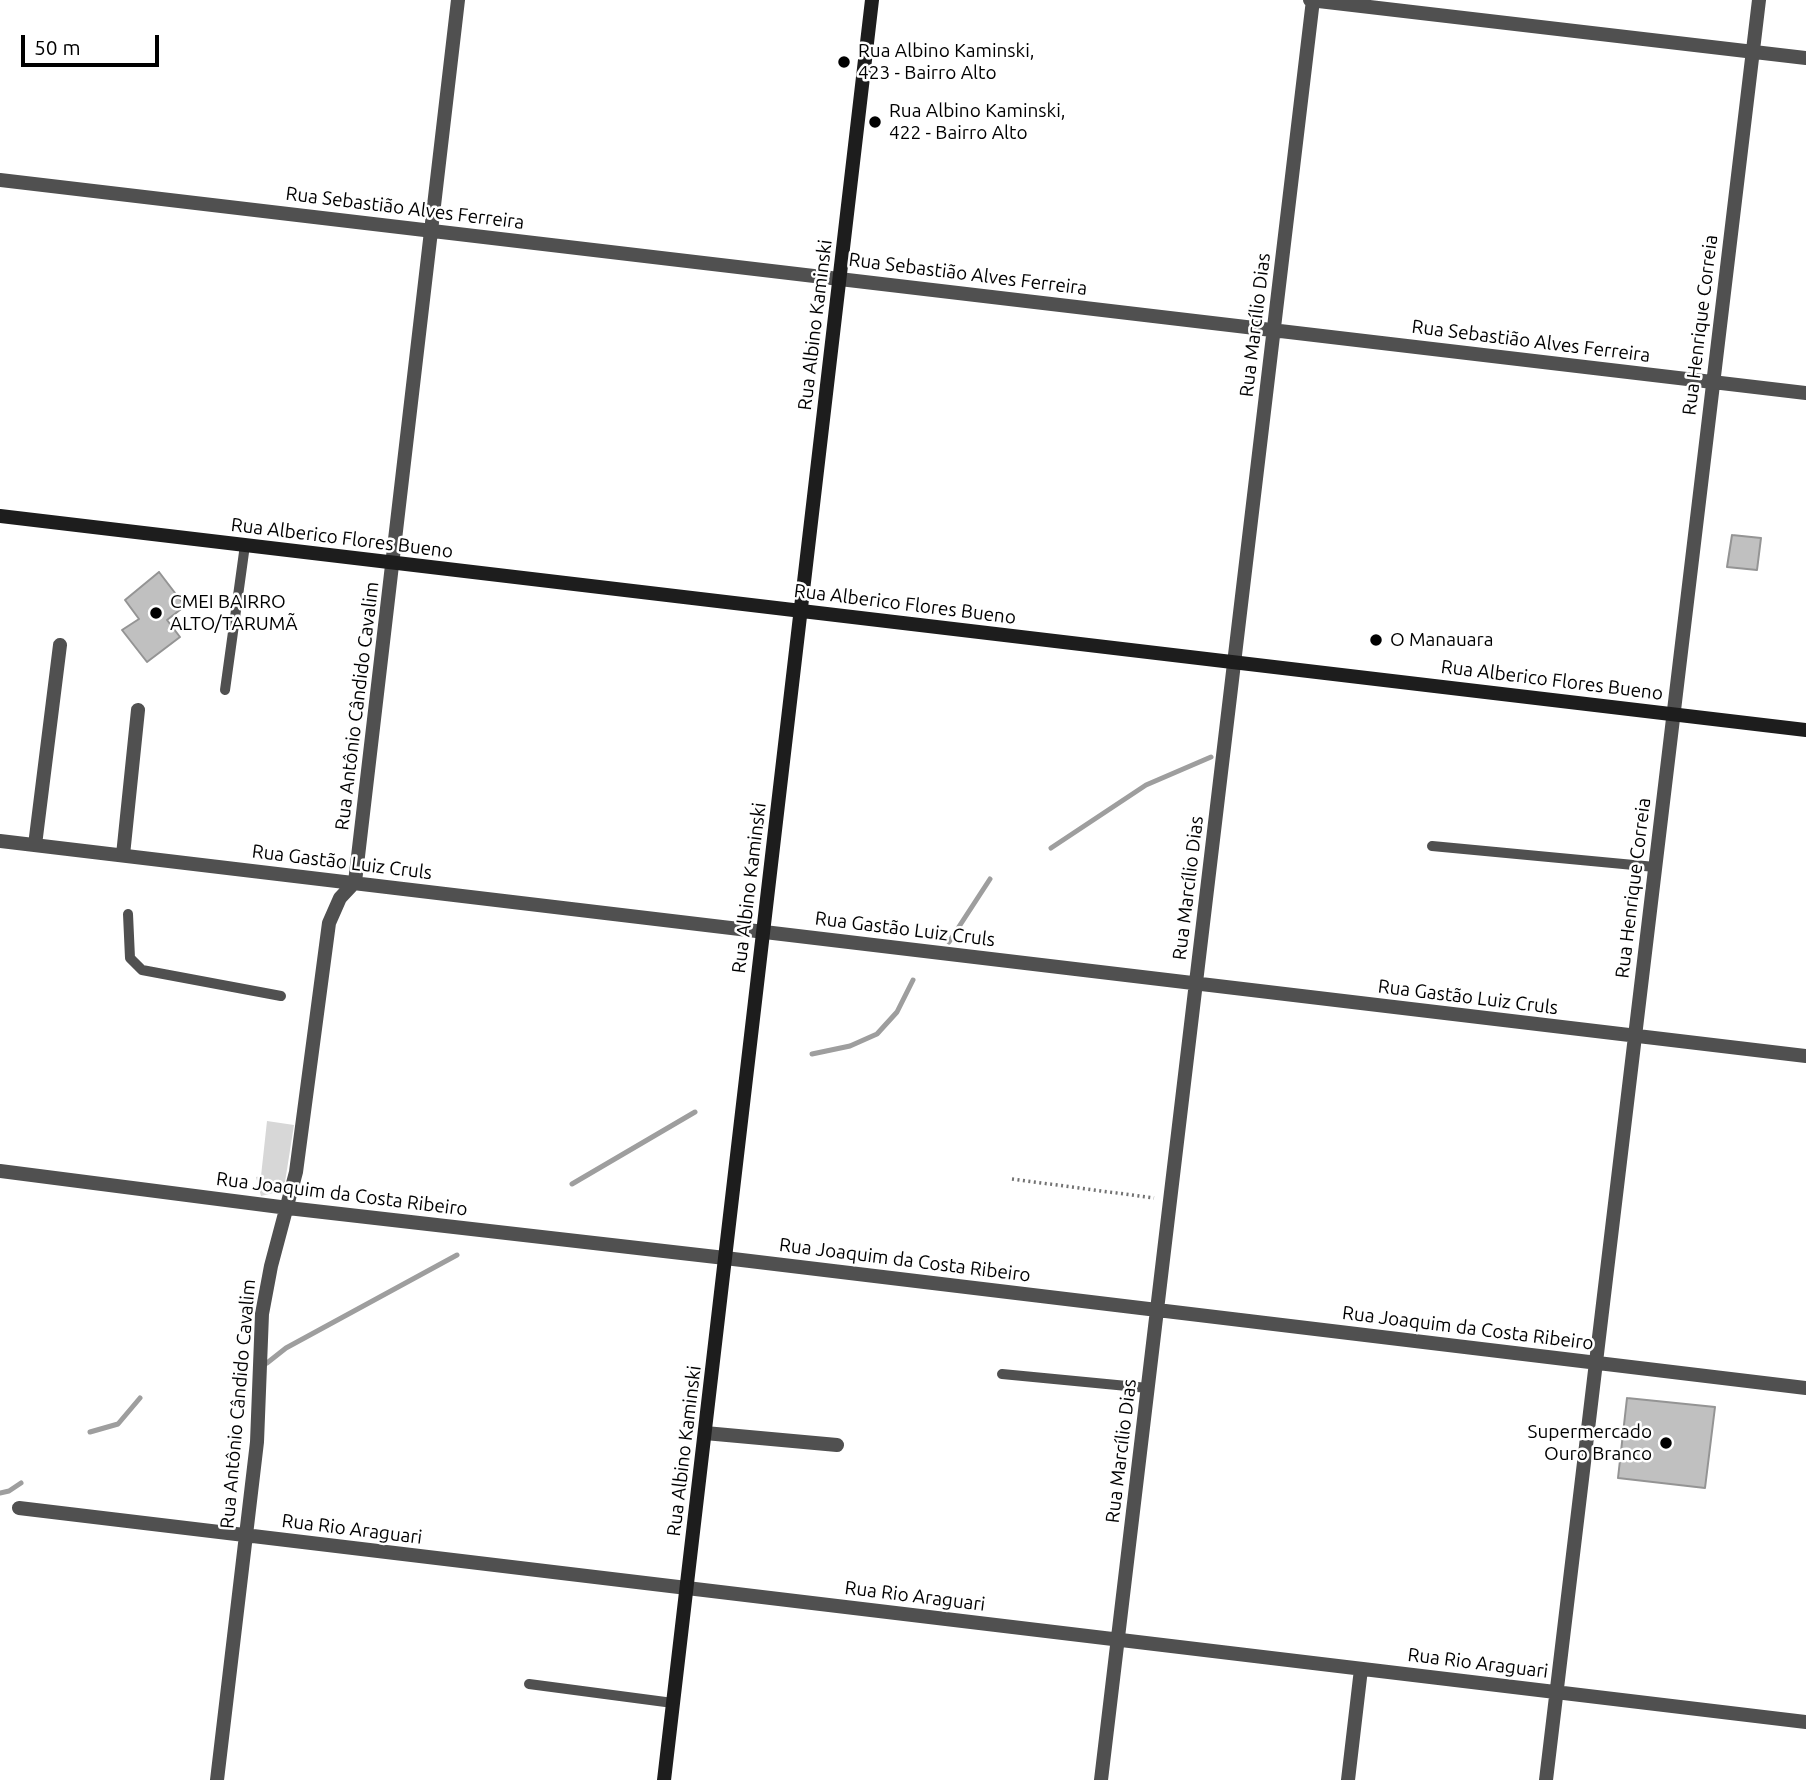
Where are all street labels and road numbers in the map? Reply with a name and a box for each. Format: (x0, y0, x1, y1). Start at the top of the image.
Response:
street label: Rua Sebastião Alves Ferreira (284, 182, 526, 234)
street label: Rua Henrique Correia (1678, 233, 1722, 417)
street label: Rua Albino Kaminski (793, 238, 837, 412)
street label: Rua Sebastião Alves Ferreira (847, 248, 1089, 300)
street label: Rua Marcílio Dias (1235, 252, 1275, 398)
street label: Rua Sebastião Alves Ferreira (1410, 315, 1652, 367)
street label: Rua Alberico Flores Bueno (230, 513, 454, 563)
street label: Rua Alberico Flores Bueno (793, 579, 1017, 629)
street label: Rua Antônio Cândido Cavalim (330, 580, 384, 832)
street label: Rua Alberico Flores Bueno (1440, 655, 1664, 705)
street label: Rua Henrique Correia (1611, 796, 1655, 980)
street label: Rua Albino Kaminski (727, 801, 771, 975)
street label: Rua Marcílio Dias (1168, 815, 1208, 961)
street label: Rua Gastão Luiz Cruls (251, 840, 433, 884)
street label: Rua Gastão Luiz Cruls (814, 907, 996, 951)
street label: Rua Gastão Luiz Cruls (1377, 975, 1559, 1019)
street label: Rua Joaquim da Costa Ribeiro (215, 1167, 469, 1221)
street label: Rua Joaquim da Costa Ribeiro (778, 1233, 1032, 1287)
street label: Rua Antônio Cândido Cavalim (216, 1278, 260, 1530)
street label: Rua Joaquim da Costa Ribeiro (1341, 1301, 1595, 1355)
street label: Rua Albino Kaminski (662, 1364, 706, 1538)
street label: Rua Marcílio Dias (1101, 1378, 1141, 1524)
street label: Rua Rio Araguari (280, 1509, 424, 1549)
street label: Rua Rio Araguari (843, 1576, 987, 1616)
street label: Rua Rio Araguari (1406, 1643, 1550, 1683)

